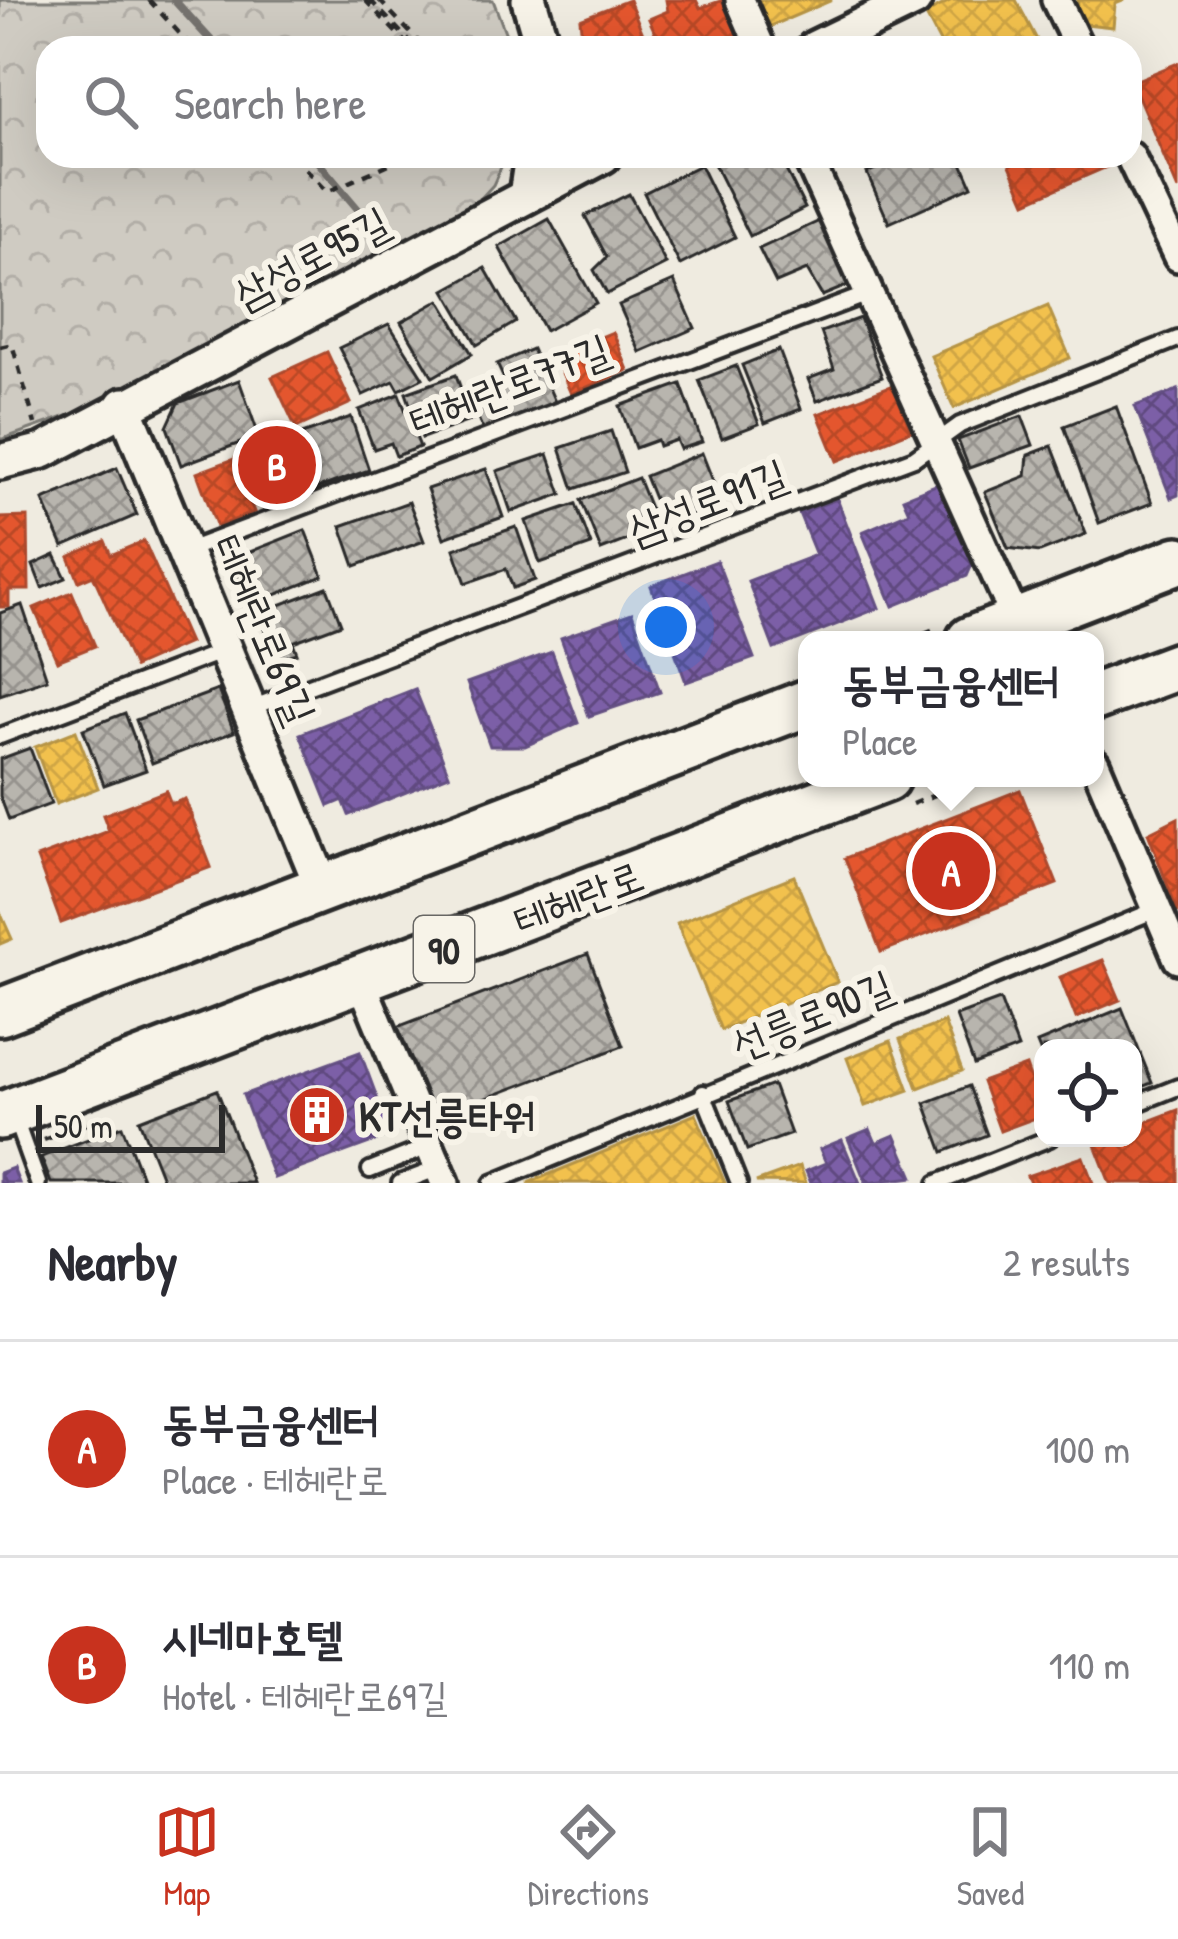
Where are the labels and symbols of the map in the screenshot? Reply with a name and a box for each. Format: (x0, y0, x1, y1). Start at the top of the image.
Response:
street label: 삼성로95길 (223, 192, 399, 322)
street label: 테헤란로77길 (400, 320, 618, 448)
pin: B (238, 420, 316, 510)
street label: 삼성로91길 (619, 445, 795, 557)
street label: 테헤란로69길 (199, 525, 331, 733)
your location (636, 597, 696, 657)
pin: A (912, 826, 990, 916)
street label: 테헤란로 (505, 846, 651, 948)
road number: 90 (414, 916, 474, 982)
street label: 선릉로90길 (723, 956, 901, 1072)
building icon: KT선릉타워 (286, 1084, 348, 1146)
place label: KT선릉타워 (359, 1087, 536, 1144)
scale bar (36, 1099, 225, 1152)

